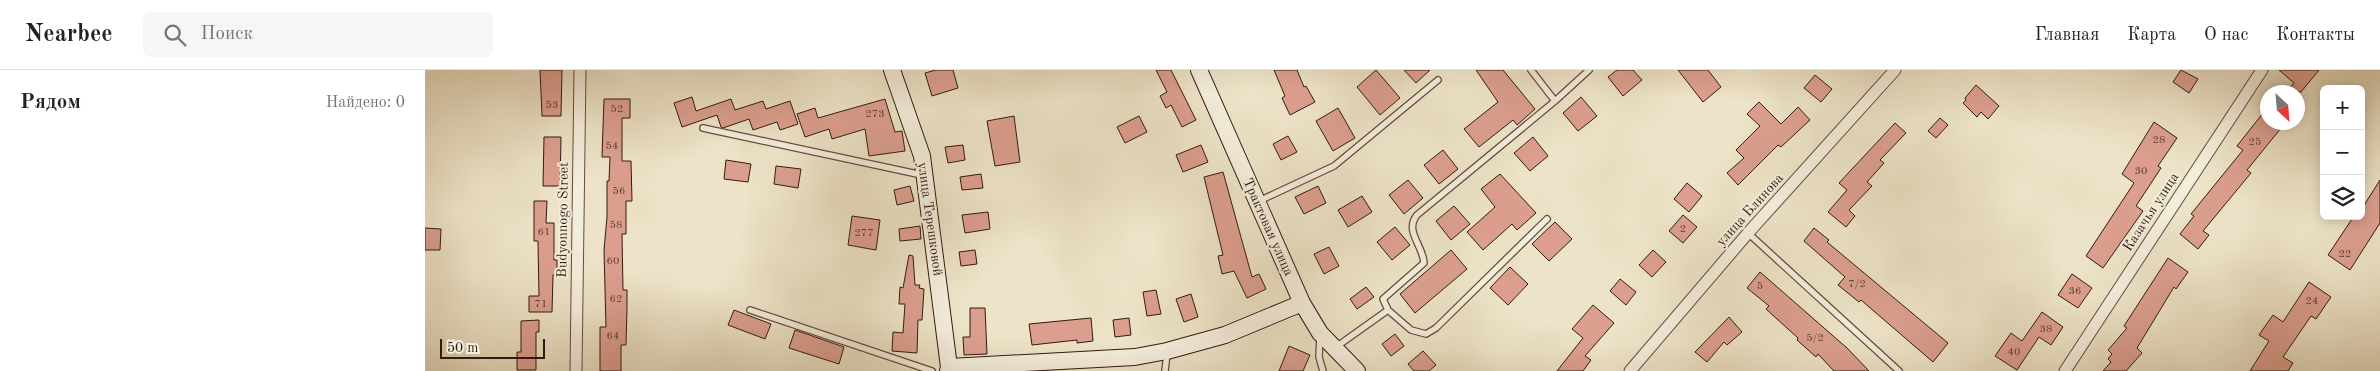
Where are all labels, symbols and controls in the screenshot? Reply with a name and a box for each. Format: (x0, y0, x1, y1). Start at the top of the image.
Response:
search box (143, 12, 493, 57)
icon: search (161, 21, 189, 49)
text: Nearbee (25, 23, 113, 47)
text: Поиск (201, 25, 253, 44)
text: Главная (2035, 26, 2099, 44)
text: Карта (2127, 26, 2176, 44)
text: О нас (2204, 26, 2248, 44)
text: Контакты (2276, 26, 2355, 44)
north arrow (2260, 85, 2305, 130)
map controls (2320, 85, 2365, 220)
button: + (2320, 85, 2365, 130)
text: Рядом (20, 92, 81, 113)
text: Найдено: 0 (326, 95, 405, 111)
house number: 53 (546, 100, 558, 111)
house number: 52 (611, 104, 623, 115)
house number: 273 (865, 109, 885, 120)
button: − (2320, 130, 2365, 175)
house number: 28 (2153, 135, 2165, 146)
house number: 25 (2249, 137, 2261, 148)
house number: 54 (606, 141, 618, 152)
street label: улица Терешковой (915, 161, 945, 277)
street label: Budyonnogo Street (555, 162, 571, 278)
house number: 30 (2135, 166, 2147, 177)
street label: Казачья улица (2120, 170, 2182, 254)
street label: улица Блинова (1714, 171, 1786, 249)
button: layers (2320, 175, 2365, 220)
street label: Трактовая улица (1240, 176, 1296, 278)
house number: 56 (613, 186, 625, 197)
house number: 58 (610, 220, 622, 231)
house number: 2 (1680, 224, 1686, 235)
house number: 61 (538, 227, 550, 238)
house number: 277 (854, 228, 874, 239)
house number: 22 (2339, 249, 2351, 260)
house number: 60 (607, 256, 619, 267)
house number: 7/2 (1848, 279, 1866, 290)
house number: 5 (1757, 281, 1763, 292)
house number: 36 (2069, 286, 2081, 297)
house number: 62 (610, 294, 622, 305)
house number: 24 (2306, 296, 2318, 307)
house number: 71 (535, 299, 547, 310)
house number: 38 (2040, 324, 2052, 335)
house number: 64 (607, 331, 619, 342)
house number: 5/2 (1806, 333, 1824, 344)
scale bar (440, 336, 545, 359)
text: 50 m (447, 341, 478, 355)
house number: 40 (2008, 347, 2020, 358)

